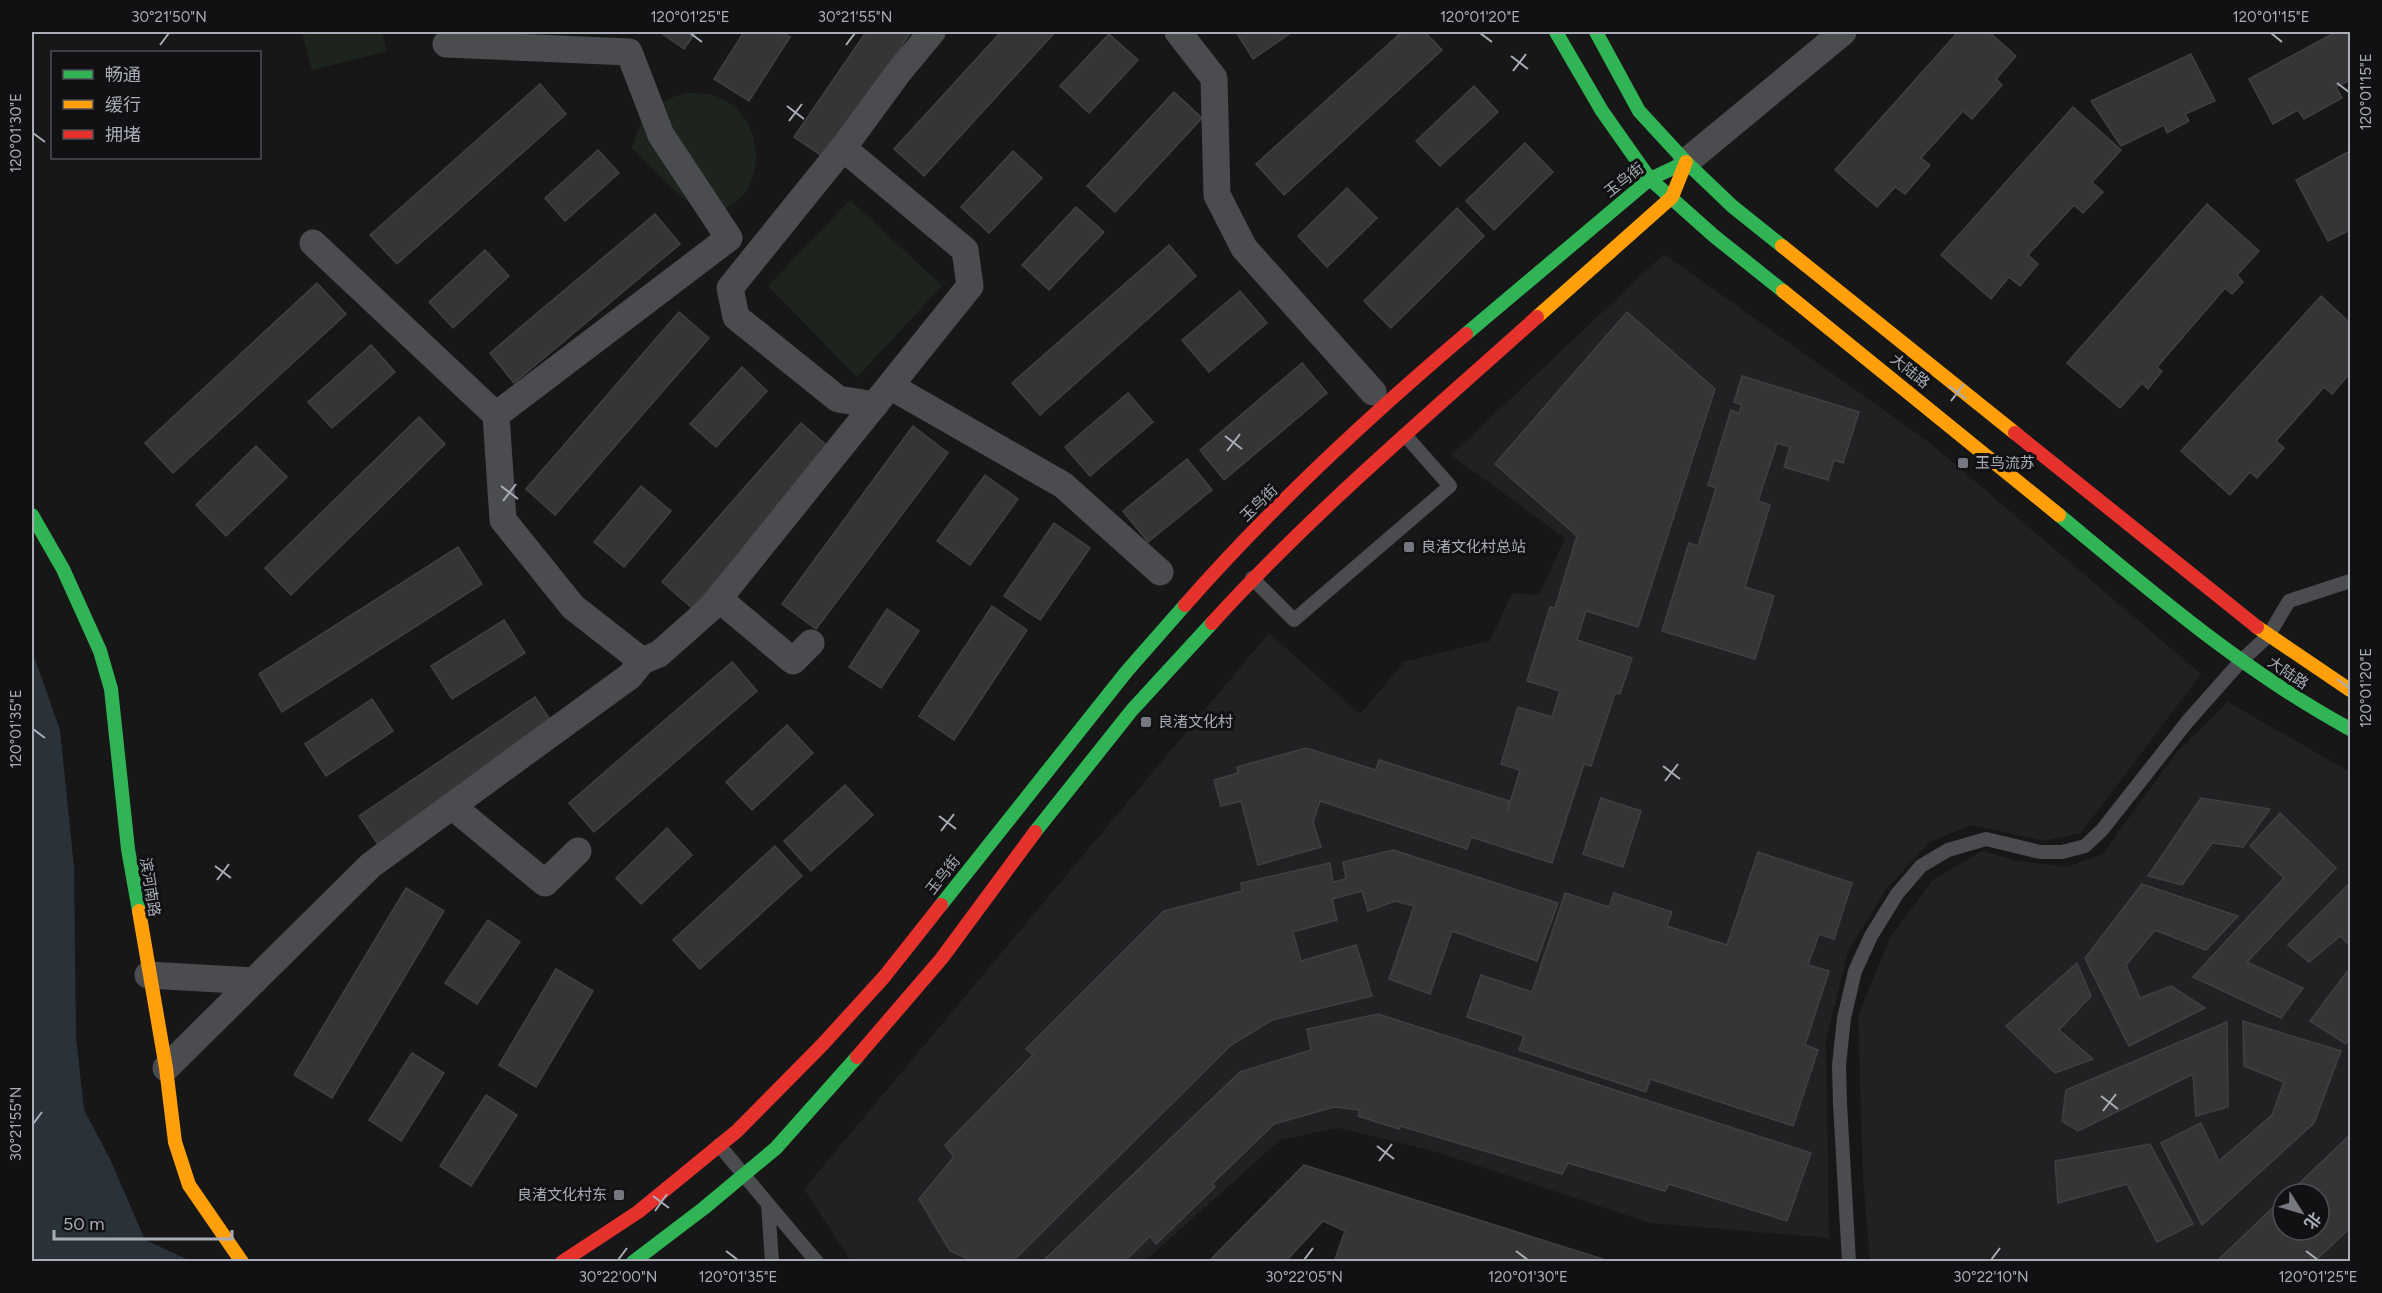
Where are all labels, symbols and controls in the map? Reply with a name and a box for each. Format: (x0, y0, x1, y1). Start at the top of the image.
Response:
text: 30°21'50"N (131, 8, 207, 26)
text: 120°01'25"E (650, 8, 730, 26)
text: 30°21'55"N (818, 8, 892, 26)
text: 120°01'20"E (1440, 8, 1520, 26)
text: 120°01'15"E (2232, 8, 2310, 26)
legend (51, 51, 261, 159)
text: 120°01'15"E (2357, 53, 2375, 131)
text: 畅通 (105, 64, 141, 86)
text: 120°01'30"E (7, 93, 25, 173)
text: 缓行 (105, 94, 141, 116)
text: 拥堵 (105, 124, 141, 146)
street label: 玉鸟街 (1601, 159, 1647, 201)
street label: 大陆路 (1887, 350, 1933, 392)
place label: 玉鸟流苏 (1975, 454, 2035, 472)
marker: 玉鸟流苏 (1956, 456, 1970, 470)
street label: 玉鸟街 (1237, 481, 1281, 525)
place label: 良渚文化村总站 (1421, 538, 1526, 556)
marker: 良渚文化村总站 (1402, 540, 1416, 554)
text: 120°01'20"E (2357, 648, 2375, 728)
street label: 大陆路 (2264, 653, 2312, 693)
text: 120°01'35"E (7, 689, 25, 769)
place label: 良渚文化村 (1158, 713, 1233, 731)
marker: 良渚文化村 (1139, 715, 1153, 729)
street label: 玉鸟街 (922, 852, 964, 898)
street label: 滨河南路 (136, 856, 164, 918)
text: 30°21'55"N (7, 1087, 25, 1161)
north arrow (2271, 1182, 2331, 1242)
place label: 良渚文化村东 (517, 1186, 607, 1204)
marker: 良渚文化村东 (612, 1188, 626, 1202)
scale bar (54, 1203, 232, 1241)
text: 北 (2300, 1209, 2325, 1233)
text: 50 m (63, 1213, 105, 1235)
text: 30°22'00"N (579, 1268, 657, 1286)
text: 120°01'35"E (698, 1268, 778, 1286)
text: 30°22'05"N (1265, 1268, 1343, 1286)
text: 120°01'30"E (1488, 1268, 1568, 1286)
text: 30°22'10"N (1953, 1268, 2029, 1286)
text: 120°01'25"E (2278, 1268, 2358, 1286)

